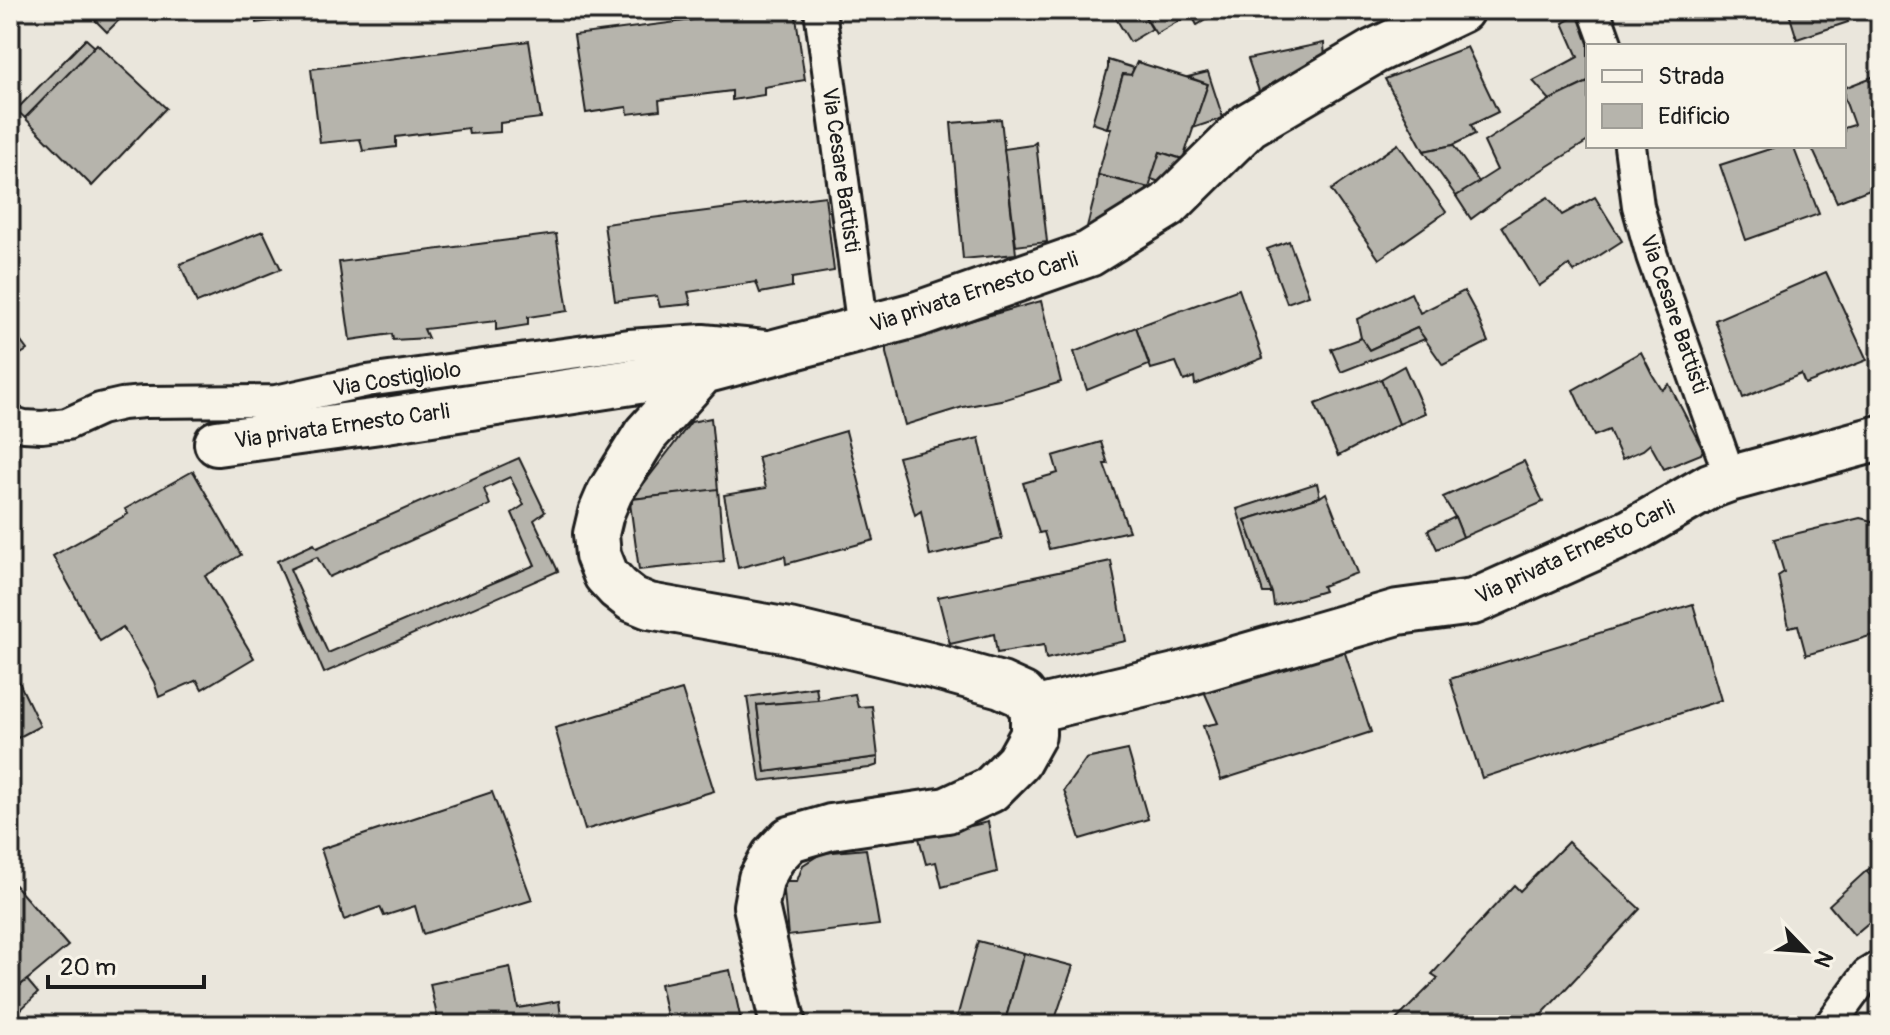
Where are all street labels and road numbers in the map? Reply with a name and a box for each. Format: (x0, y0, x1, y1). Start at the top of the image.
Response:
street label: Via Cesare Battisti (816, 86, 866, 254)
street label: Via Cesare Battisti (1634, 231, 1714, 397)
street label: Via privata Ernesto Carli (867, 245, 1082, 339)
street label: Via Costigliolo (331, 355, 463, 403)
street label: Via privata Ernesto Carli (233, 397, 451, 455)
street label: Via privata Ernesto Carli (1471, 493, 1679, 611)

